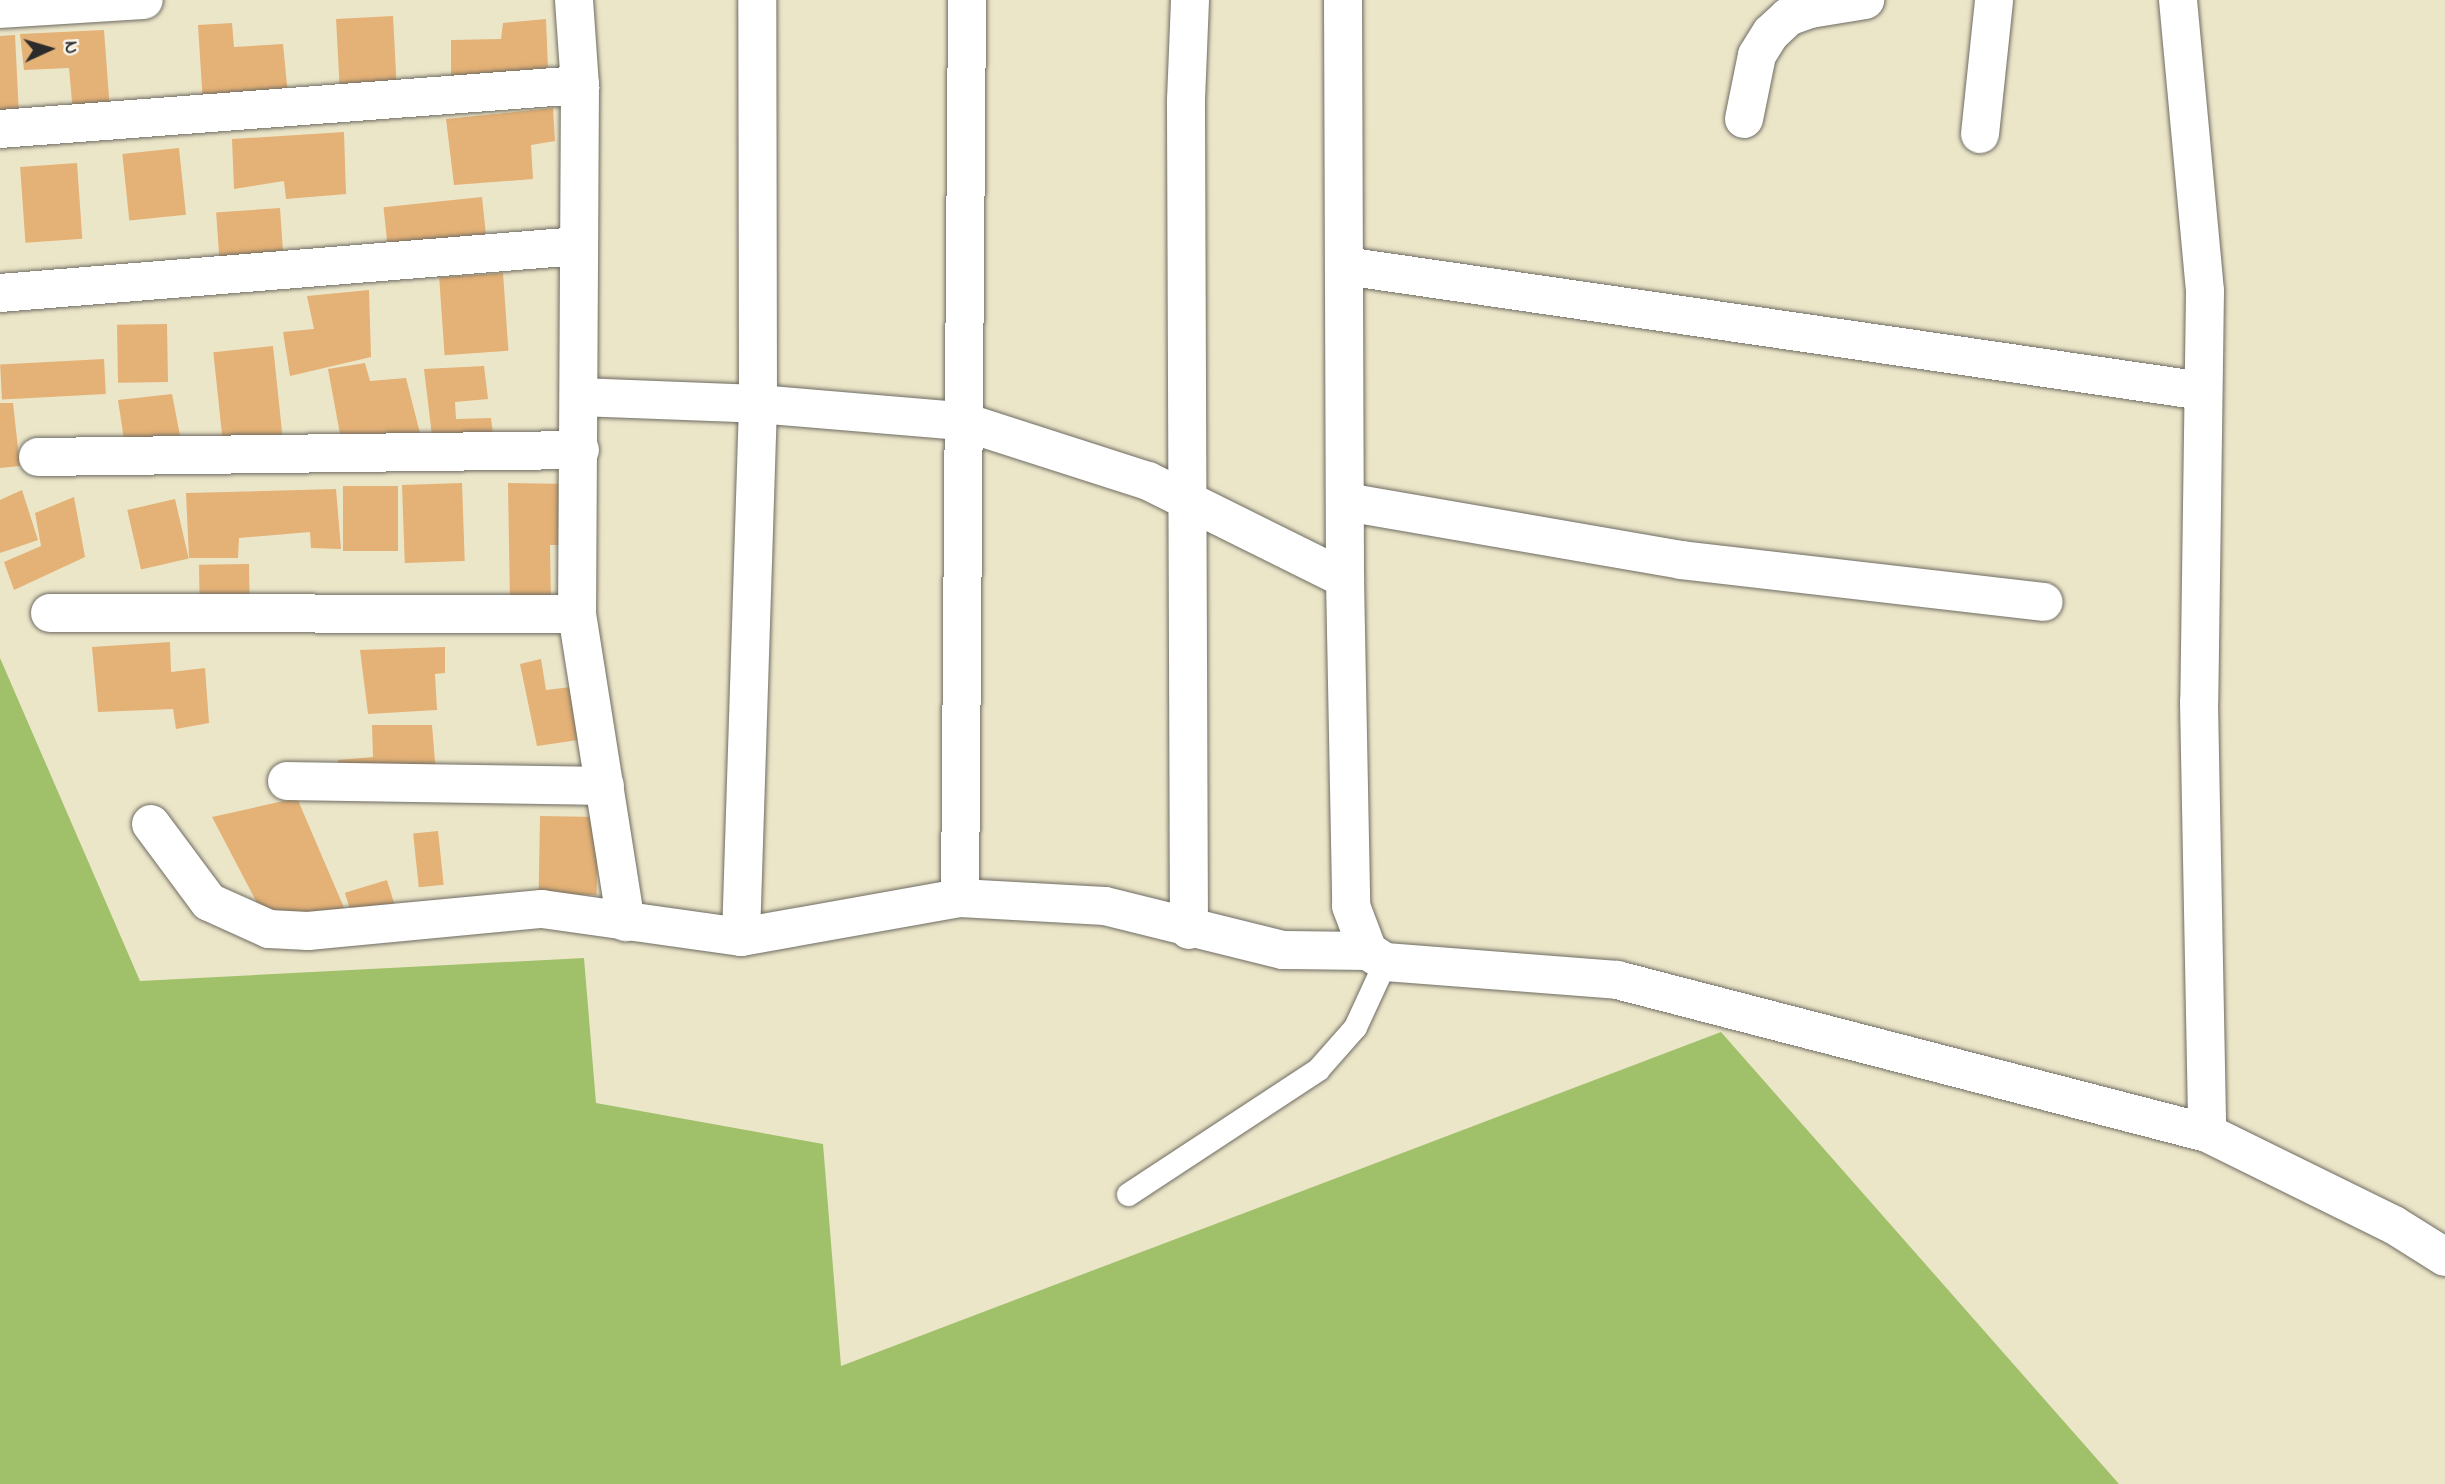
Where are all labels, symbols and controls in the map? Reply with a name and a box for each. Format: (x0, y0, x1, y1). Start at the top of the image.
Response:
north arrow (14, 14, 84, 84)
text: N (57, 40, 84, 55)

